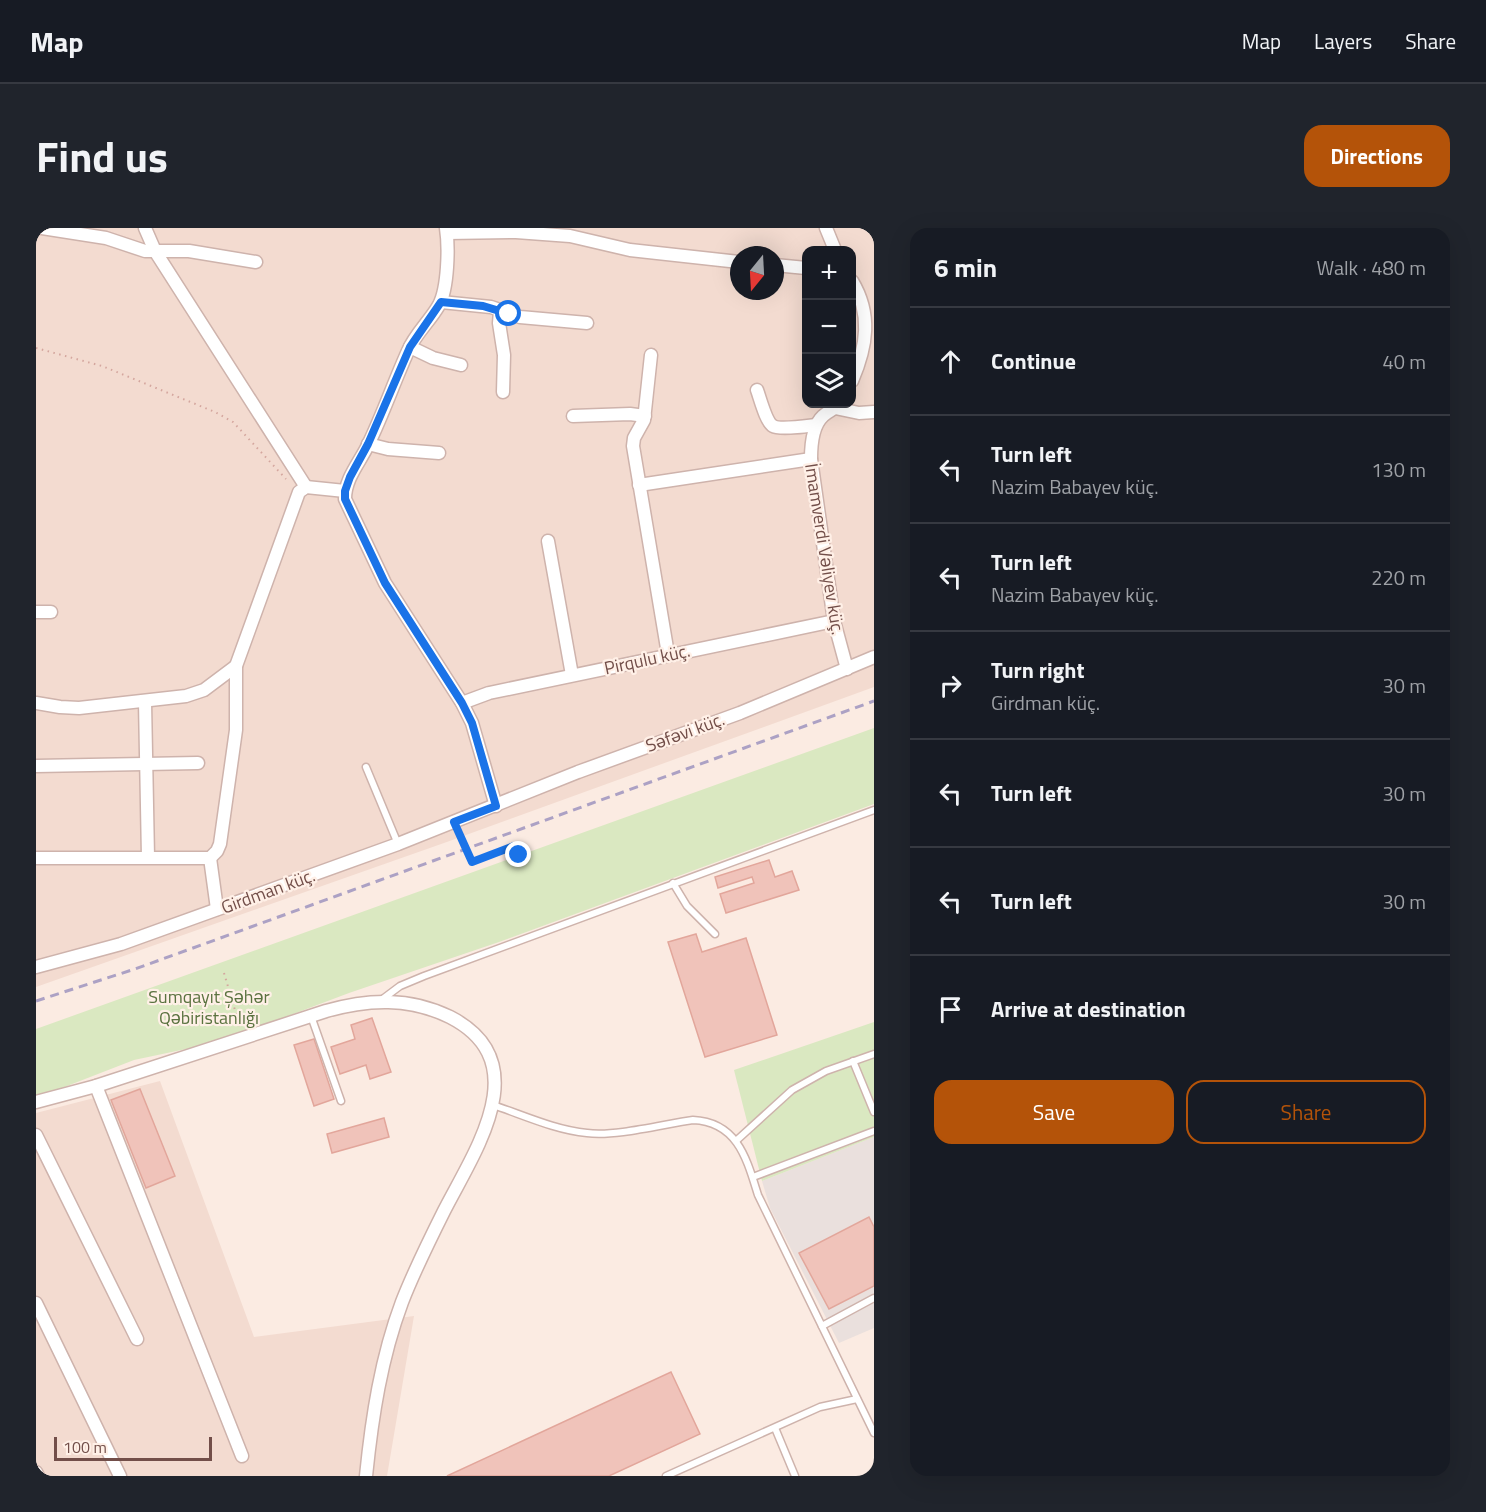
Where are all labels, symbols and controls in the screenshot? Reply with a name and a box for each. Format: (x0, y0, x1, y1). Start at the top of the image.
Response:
text: Map (30, 20, 84, 63)
text: Map (1242, 25, 1281, 57)
text: Layers (1314, 25, 1372, 57)
text: Share (1405, 25, 1456, 57)
text: Find us (36, 124, 168, 188)
button: Directions (1304, 125, 1450, 187)
north arrow (730, 246, 784, 300)
map controls (802, 246, 856, 408)
button: + (802, 246, 856, 300)
text: 6 min (934, 248, 997, 287)
text: Walk · 480 m (1317, 252, 1426, 283)
route start (495, 300, 521, 326)
button: − (802, 300, 856, 354)
text: Continue (991, 344, 1076, 378)
icon: ahead (934, 345, 967, 378)
text: 40 m (1382, 346, 1426, 377)
button: layers (802, 354, 856, 408)
text: Turn left (991, 437, 1072, 471)
icon: left (934, 453, 967, 486)
text: 130 m (1371, 454, 1426, 485)
street label: İmamverdi Vəliyev küç. (798, 461, 852, 637)
text: Nazim Babayev küç. (991, 471, 1159, 502)
text: Turn left (991, 545, 1072, 579)
icon: left (934, 561, 967, 594)
text: 220 m (1371, 562, 1426, 593)
text: Nazim Babayev küç. (991, 579, 1159, 610)
street label: Pirqulu küç. (602, 637, 692, 681)
text: Turn right (991, 653, 1085, 687)
icon: right (934, 669, 967, 702)
text: 30 m (1382, 670, 1426, 701)
text: Girdman küç. (991, 687, 1100, 718)
street label: Səfəvi küç. (642, 705, 728, 759)
text: Turn left (991, 776, 1072, 810)
icon: left (934, 777, 967, 810)
text: 30 m (1382, 778, 1426, 809)
route end (505, 841, 531, 867)
street label: Girdman küç. (217, 862, 319, 920)
text: Turn left (991, 884, 1072, 918)
icon: left (934, 885, 967, 918)
text: 30 m (1382, 886, 1426, 917)
park label: Sumqayıt Şəhər Qəbiristanlığı (148, 983, 270, 1031)
text: Arrive at destination (991, 992, 1186, 1026)
icon: arrive (934, 993, 967, 1026)
button: Save (934, 1080, 1174, 1144)
button: Share (1186, 1080, 1426, 1144)
scale bar (54, 1434, 212, 1462)
text: 100 m (63, 1435, 107, 1459)

